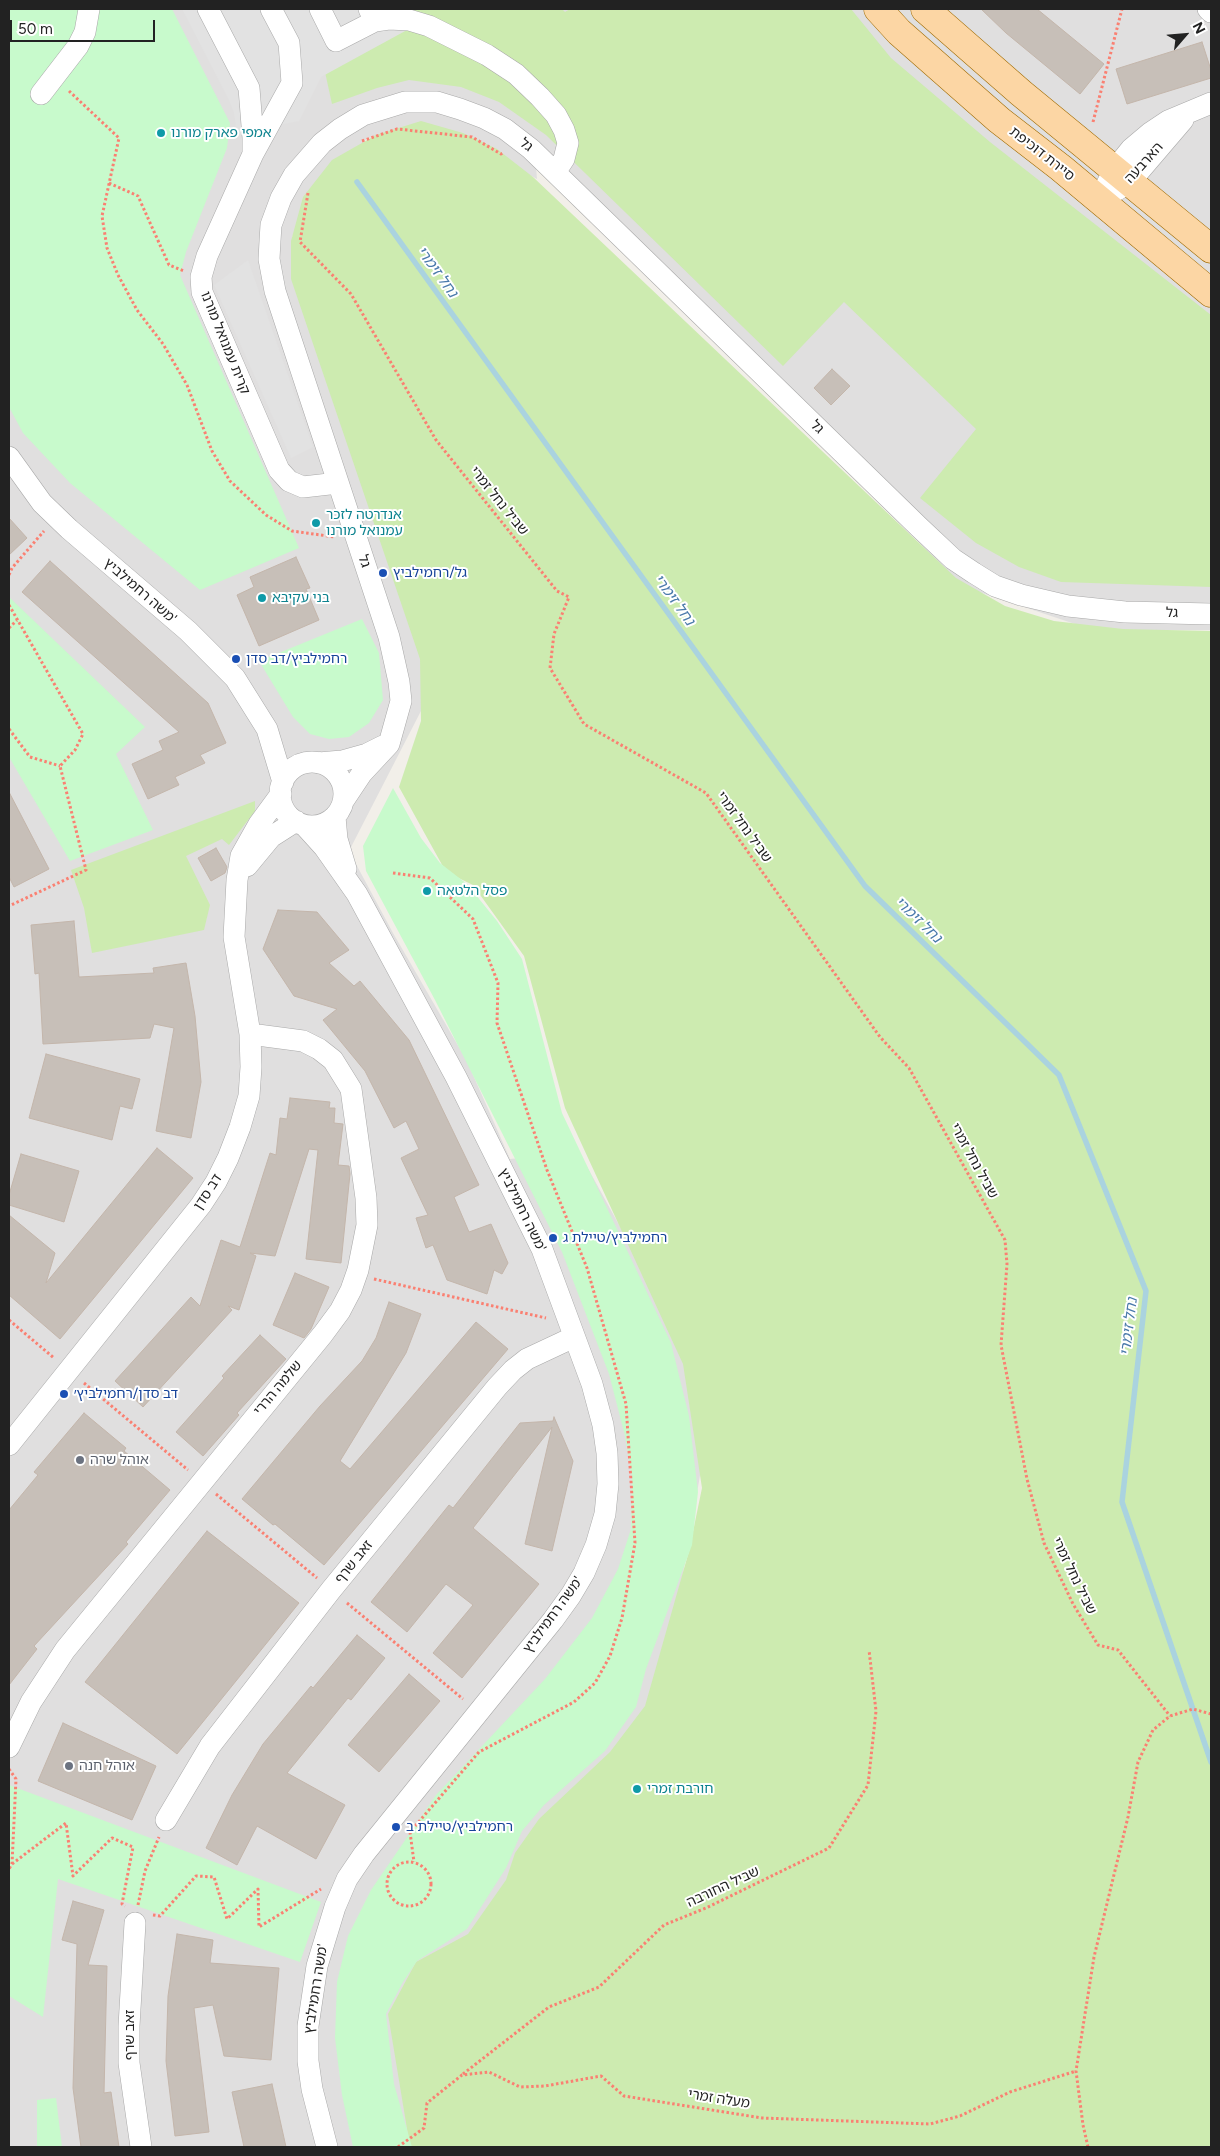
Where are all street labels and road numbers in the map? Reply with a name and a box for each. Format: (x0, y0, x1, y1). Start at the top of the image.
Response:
street label: סיירת דוכיפת (1006, 123, 1078, 185)
street label: גל (516, 135, 536, 155)
street label: הארבעה (1121, 139, 1167, 187)
street label: קרית עמנואל מורנו (197, 289, 253, 397)
street label: גל (807, 417, 827, 437)
street label: שביל נחל זמרי (466, 463, 532, 539)
street label: גל (354, 553, 374, 569)
street label: משה רחמילביץ' (100, 555, 180, 627)
street label: גל (1166, 604, 1178, 622)
street label: שביל נחל זמרי (713, 788, 775, 866)
street label: שביל נחל זמרי (946, 1120, 1002, 1202)
street label: משה רחמילביץ' (495, 1166, 549, 1254)
street label: דב סדן (190, 1171, 226, 1213)
street label: שלמה הררי (250, 1357, 306, 1419)
street label: שביל נחל זמרי (1048, 1535, 1100, 1617)
street label: זאב שרף (332, 1537, 376, 1587)
street label: משה רחמילביץ' (520, 1573, 586, 1657)
street label: שביל החורבה (684, 1863, 762, 1911)
street label: משה רחמילביץ' (301, 1943, 331, 2035)
street label: זאב שרף (122, 2010, 138, 2060)
street label: מעלה זמרי (687, 2086, 751, 2112)

